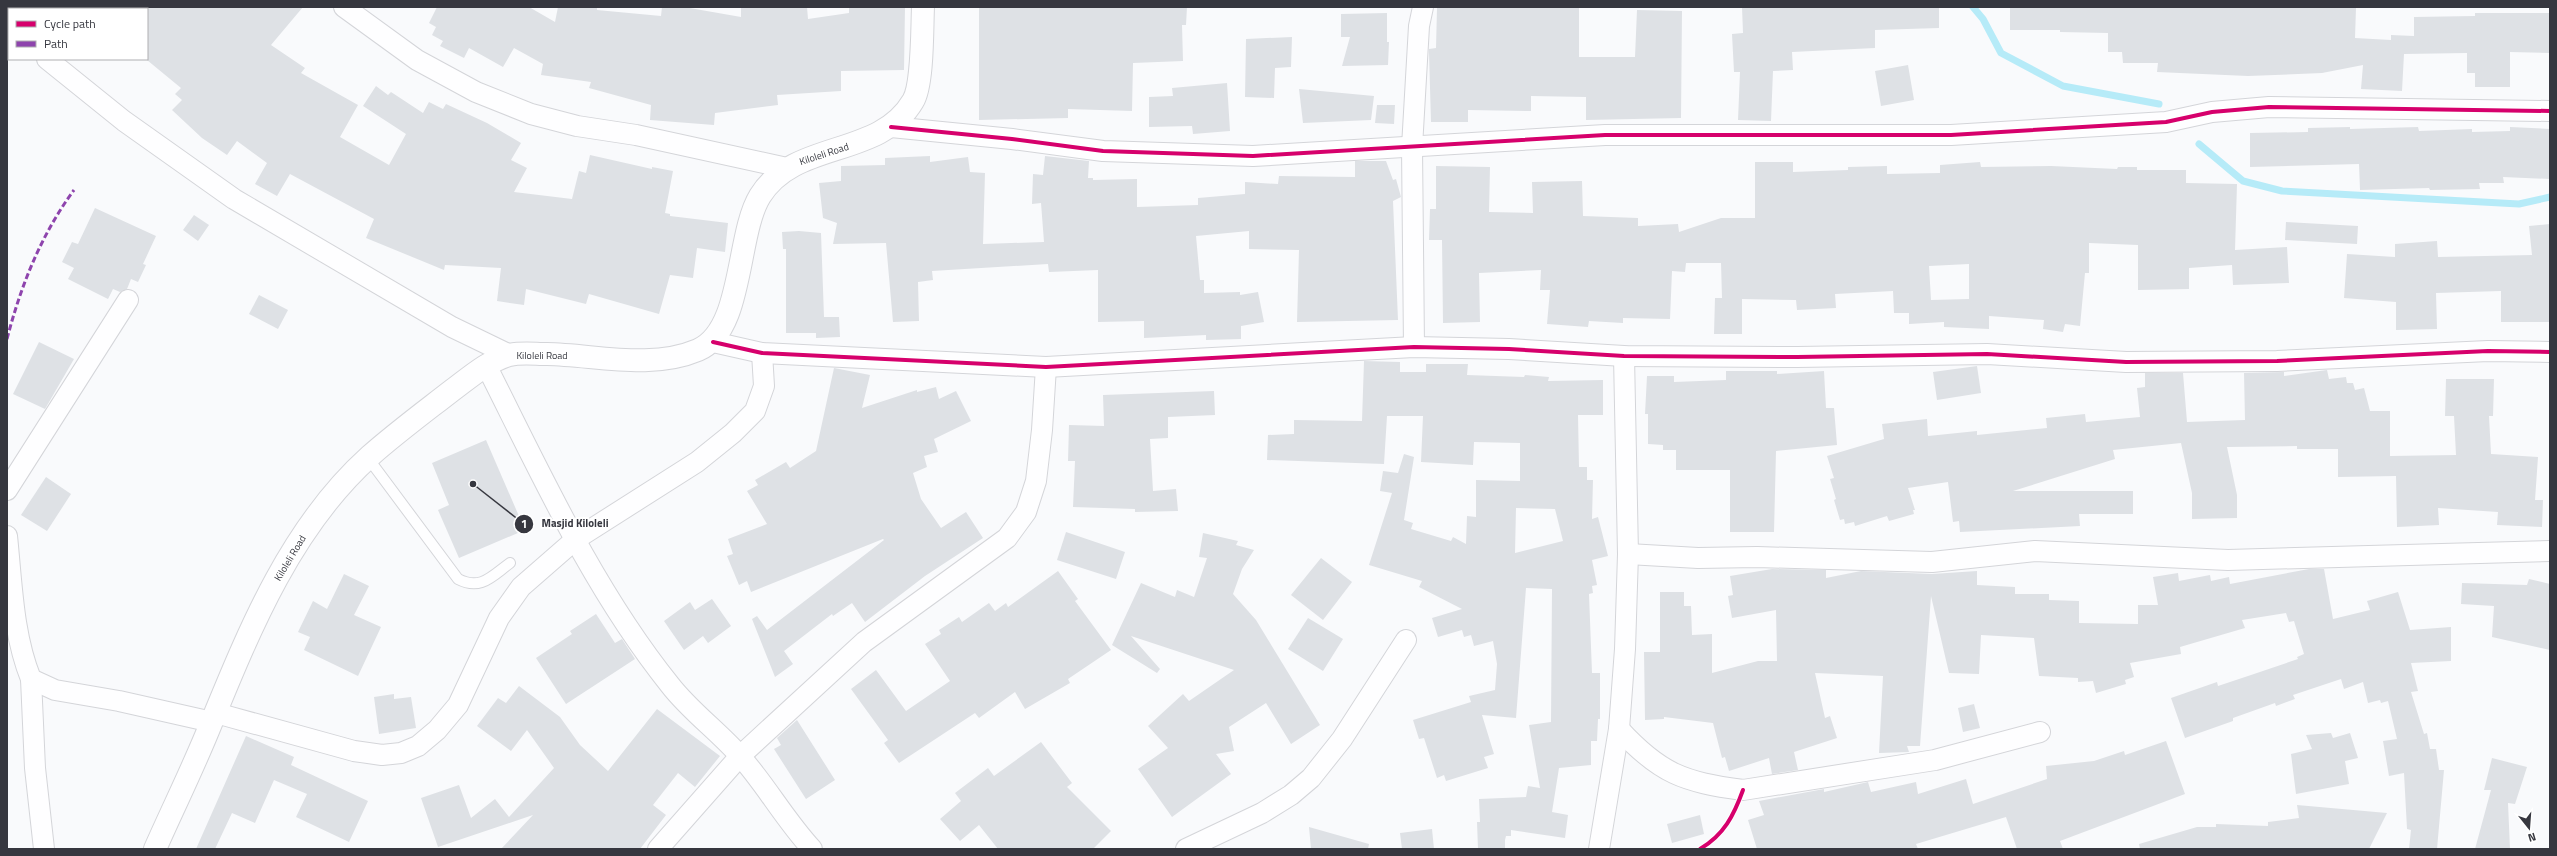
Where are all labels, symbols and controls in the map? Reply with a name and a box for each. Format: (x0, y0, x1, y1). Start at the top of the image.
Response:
legend (8, 8, 148, 60)
text: Cycle path (44, 14, 96, 33)
text: Path (44, 34, 68, 53)
street label: Kiloleli Road (797, 139, 851, 169)
street label: Kiloleli Road (516, 348, 568, 363)
callout: Masjid Kiloleli (514, 512, 616, 535)
text: 1 (521, 514, 527, 533)
text: Masjid Kiloleli (542, 515, 609, 531)
street label: Kiloleli Road (270, 532, 310, 584)
north arrow (2509, 808, 2549, 848)
text: N (2526, 829, 2538, 846)

